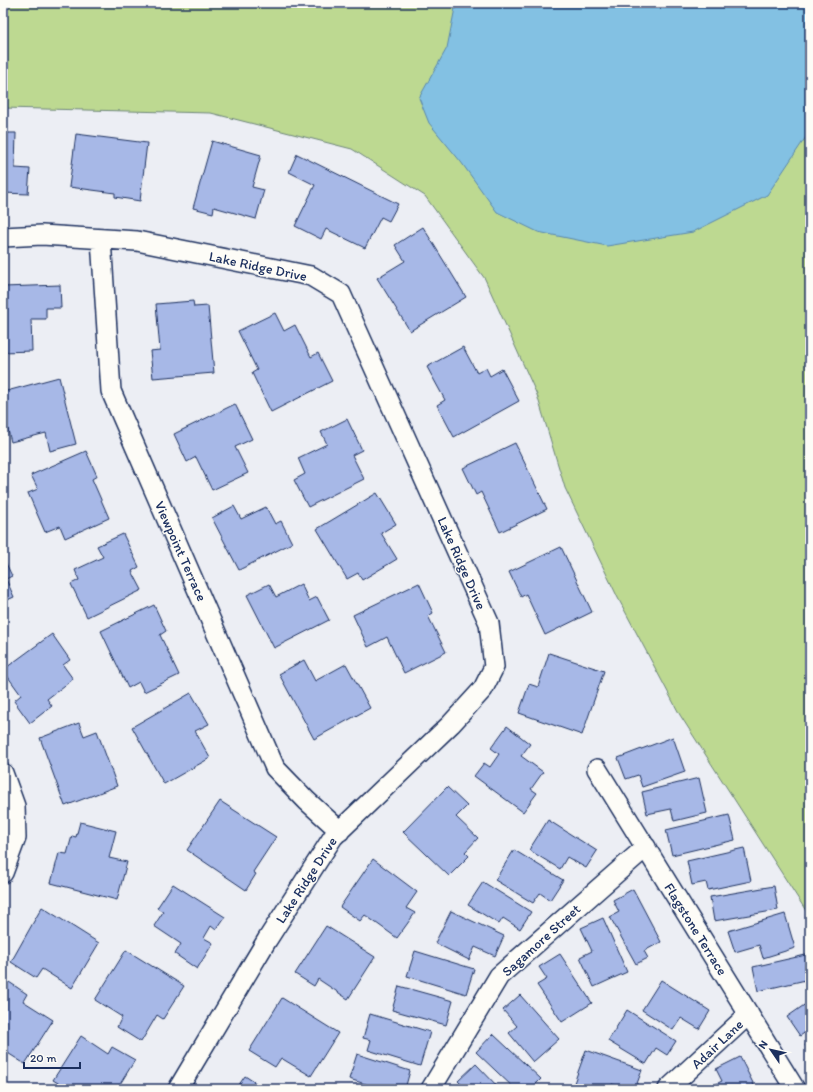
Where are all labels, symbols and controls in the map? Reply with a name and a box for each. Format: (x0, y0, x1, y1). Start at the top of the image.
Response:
street label: Lake Ridge Drive (207, 248, 309, 285)
street label: Viewpoint Terrace (151, 498, 210, 604)
street label: Lake Ridge Drive (433, 514, 490, 612)
street label: Lake Ridge Drive (272, 834, 341, 927)
street label: Flagstone Terrace (660, 880, 731, 979)
street label: Sagamore Street (498, 901, 584, 980)
street label: Adair Lane (688, 1016, 747, 1073)
north arrow (751, 1030, 791, 1070)
text: N (756, 1038, 771, 1051)
scale bar (24, 1044, 80, 1070)
text: 20 m (30, 1051, 57, 1065)

